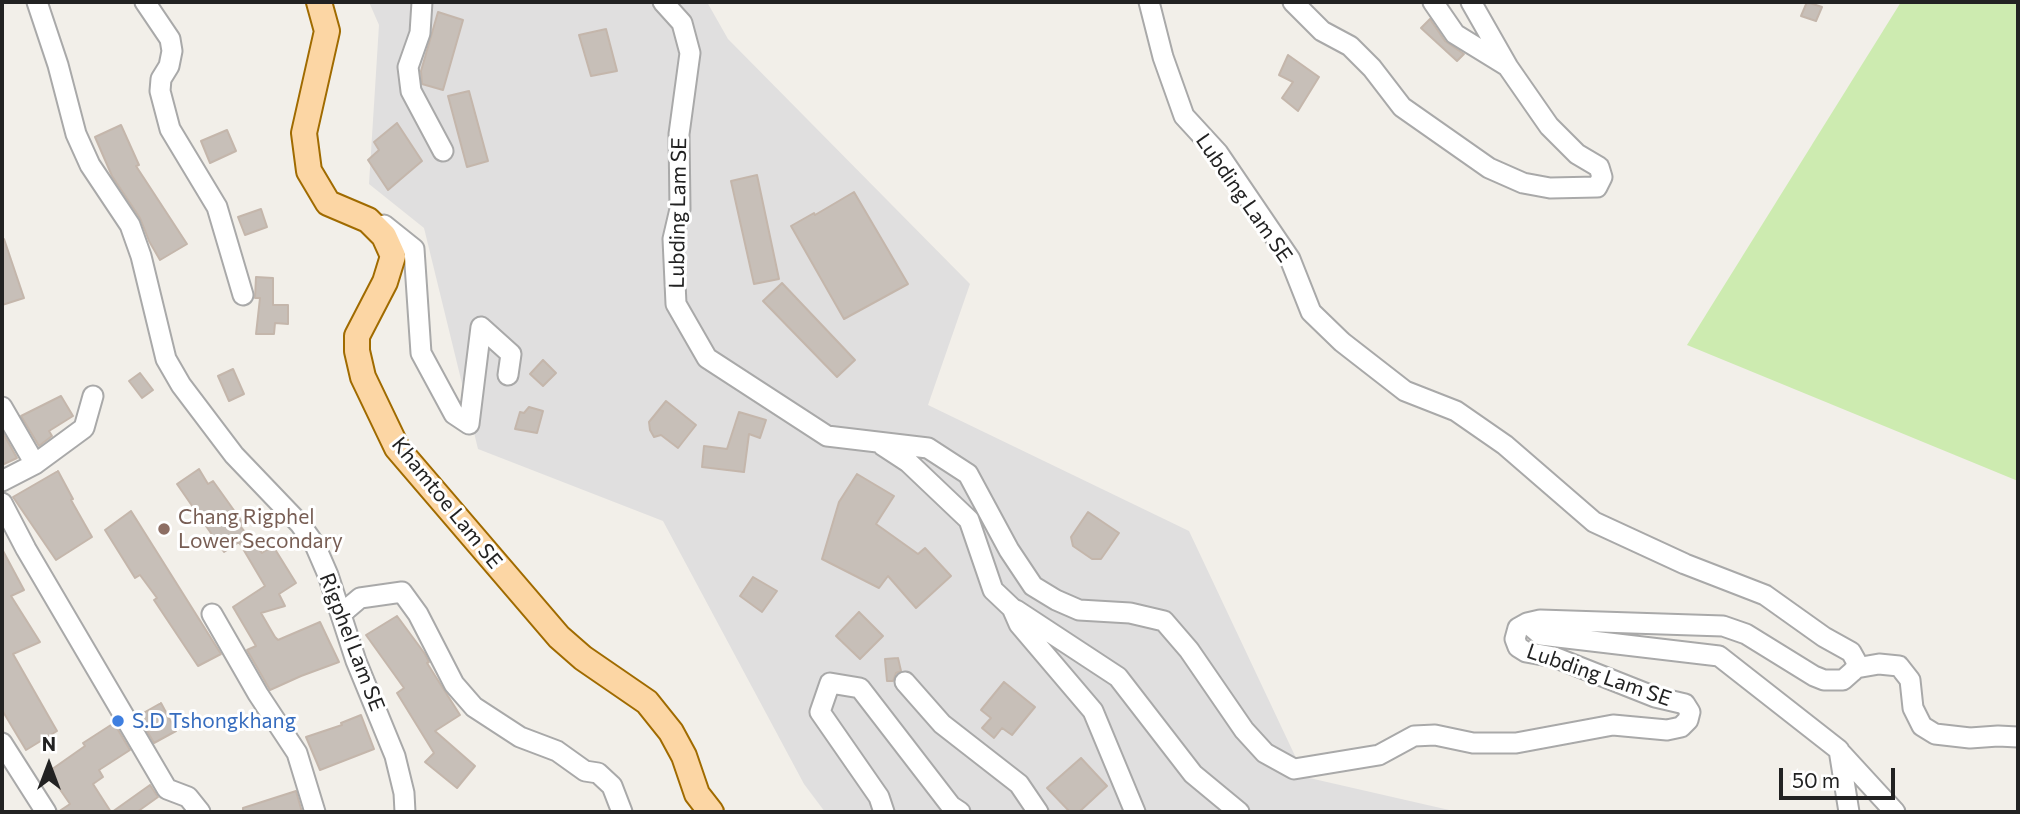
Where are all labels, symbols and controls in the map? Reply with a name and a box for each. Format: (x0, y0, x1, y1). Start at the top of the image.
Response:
street label: Lubding Lam SE (1190, 129, 1298, 267)
street label: Lubding Lam SE (664, 137, 692, 289)
street label: Khamtoe Lam SE (386, 432, 508, 574)
place label: Chang Rigphel Lower Secondary (178, 504, 343, 554)
marker: Chang Rigphel Lower Secondary (156, 521, 172, 537)
street label: Rigphel Lam SE (314, 569, 390, 715)
street label: Lubding Lam SE (1523, 638, 1675, 712)
place label: S.D Tshongkhang (132, 708, 296, 734)
marker: S.D Tshongkhang (110, 713, 126, 729)
north arrow (14, 730, 84, 800)
text: N (42, 732, 56, 755)
scale bar (1782, 754, 1898, 798)
text: 50 m (1792, 767, 1840, 792)

